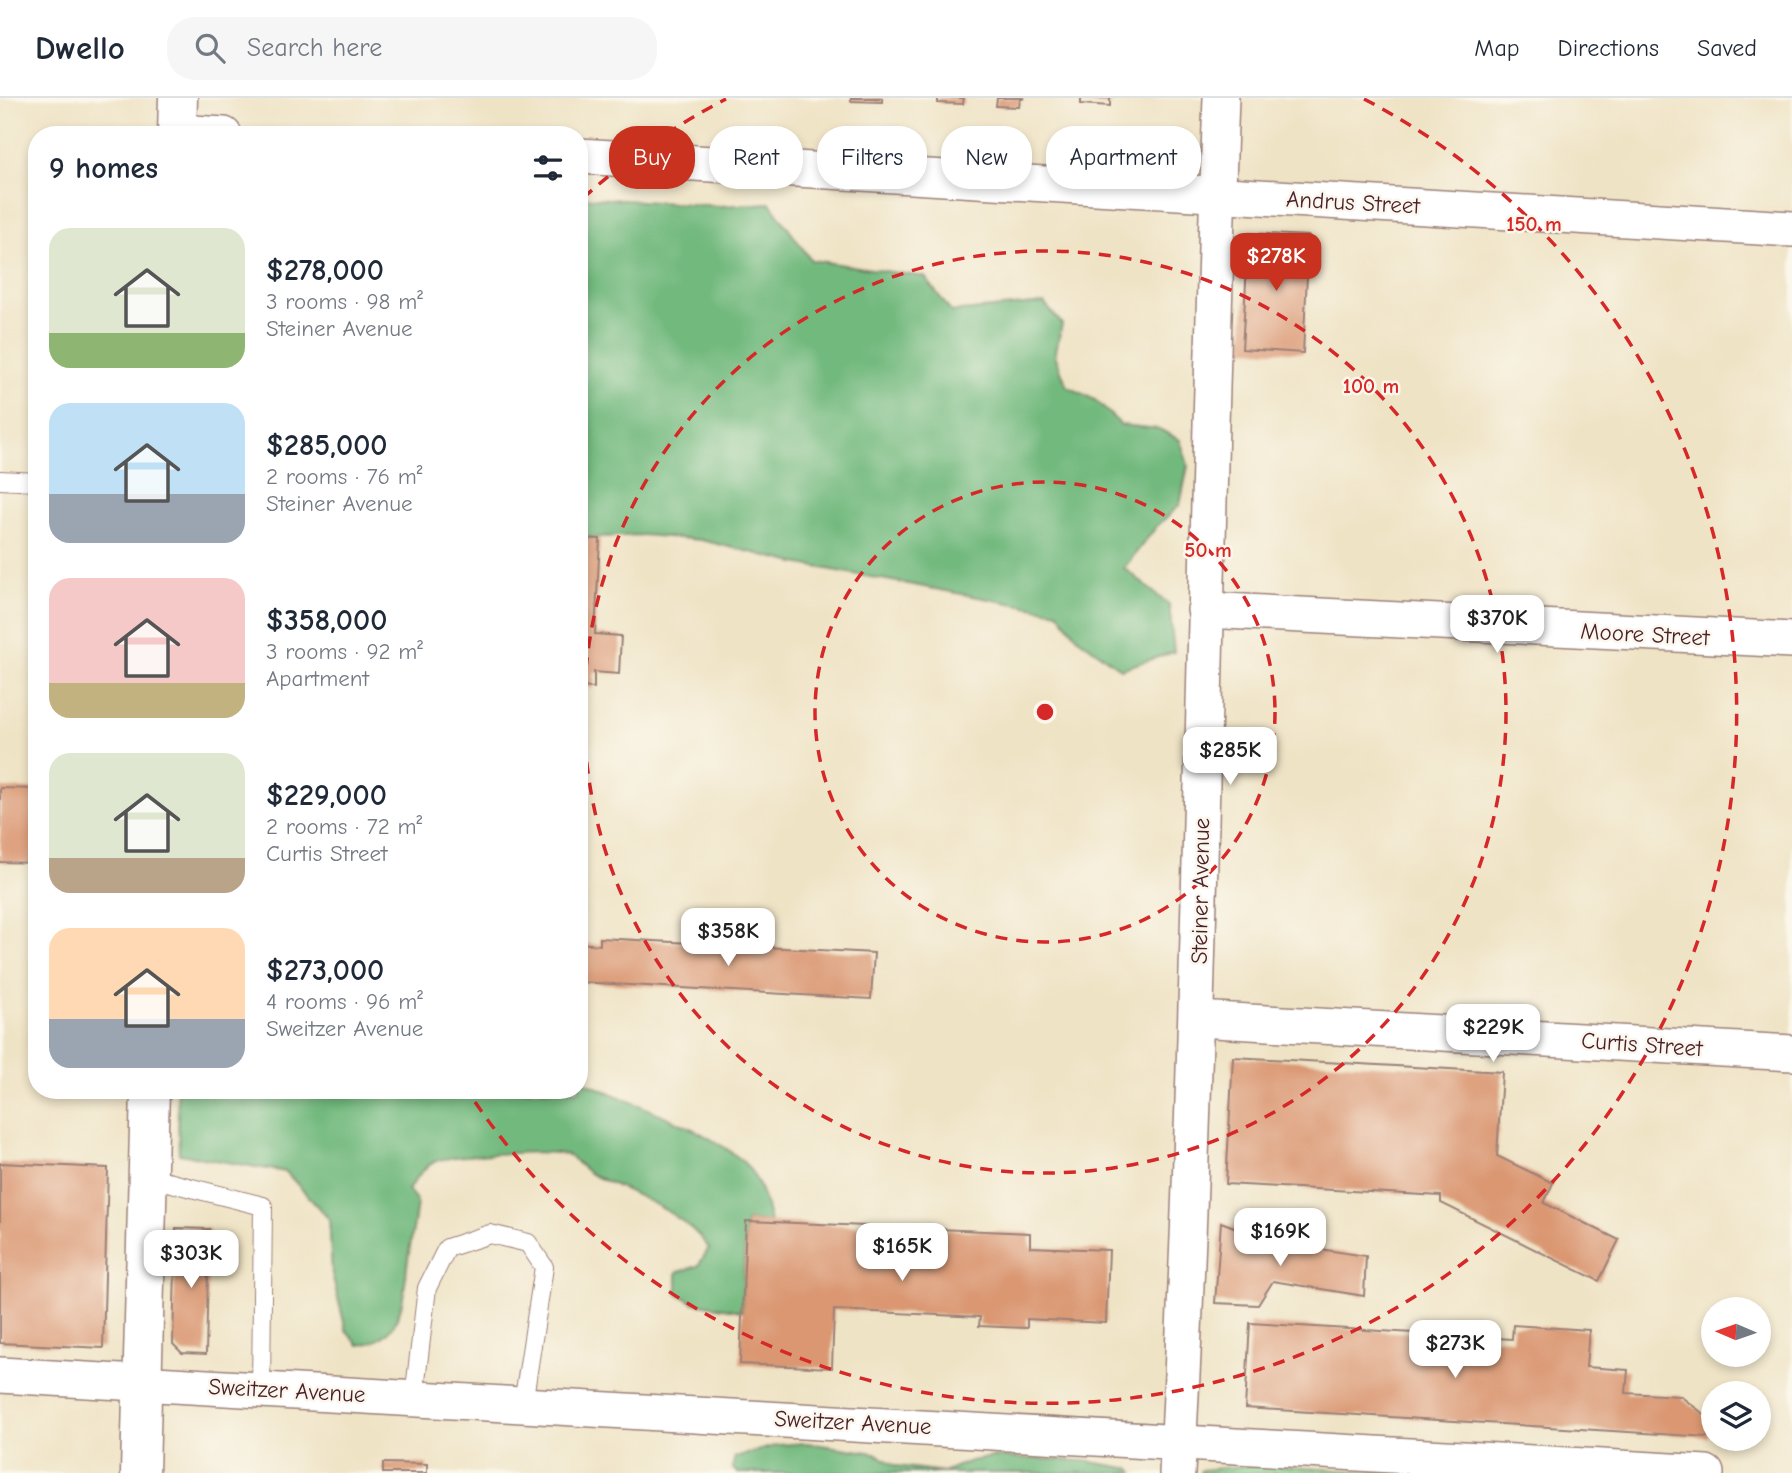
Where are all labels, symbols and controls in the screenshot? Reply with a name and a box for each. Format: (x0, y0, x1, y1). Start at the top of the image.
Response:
search box (167, 17, 657, 80)
text: Dwello (35, 29, 125, 67)
icon: search (191, 29, 229, 67)
text: Search here (247, 33, 382, 63)
text: Map (1474, 34, 1520, 62)
text: Directions (1558, 34, 1659, 62)
text: Saved (1697, 34, 1757, 62)
chip: Buy (609, 126, 695, 189)
chip: Rent (709, 126, 803, 189)
chip: Filters (817, 126, 927, 189)
chip: New (941, 126, 1032, 189)
chip: Apartment (1046, 126, 1201, 189)
icon: filters (529, 149, 567, 187)
text: 9 homes (49, 151, 158, 186)
street label: Andrus Street (1285, 186, 1422, 220)
text: 150 m (1506, 212, 1562, 236)
pin: $278K (1227, 234, 1325, 293)
text: $278K (1246, 242, 1306, 269)
text: $278,000 (266, 253, 384, 288)
icon: home (105, 256, 189, 340)
text: 3 rooms · 98 m² (266, 288, 423, 315)
text: Steiner Avenue (266, 315, 412, 342)
text: 100 m (1343, 374, 1399, 398)
text: $285,000 (266, 428, 388, 463)
icon: home (105, 431, 189, 515)
text: 2 rooms · 76 m² (266, 463, 422, 490)
text: Steiner Avenue (266, 490, 412, 517)
text: 50 m (1184, 538, 1232, 562)
pin: $370K (1448, 596, 1546, 655)
text: $358,000 (266, 603, 387, 638)
text: $370K (1466, 604, 1528, 631)
icon: home (105, 606, 189, 690)
street label: Moore Street (1580, 618, 1712, 651)
text: 3 rooms · 92 m² (266, 638, 423, 665)
text: Apartment (266, 665, 369, 692)
centre of rings (1033, 700, 1057, 724)
pin: $285K (1181, 728, 1279, 787)
text: $285K (1199, 736, 1261, 763)
text: $229,000 (266, 778, 387, 813)
icon: home (105, 781, 189, 865)
text: 2 rooms · 72 m² (266, 813, 422, 840)
street label: Steiner Avenue (1186, 818, 1215, 964)
text: Curtis Street (266, 840, 388, 867)
pin: $358K (679, 908, 777, 968)
text: $358K (697, 917, 759, 944)
text: $273,000 (266, 953, 384, 988)
icon: home (105, 956, 189, 1040)
text: 4 rooms · 96 m² (266, 988, 423, 1015)
pin: $229K (1444, 1004, 1542, 1064)
text: $229K (1462, 1013, 1524, 1040)
text: Sweitzer Avenue (266, 1015, 423, 1042)
street label: Curtis Street (1580, 1027, 1705, 1062)
pin: $169K (1231, 1208, 1329, 1268)
text: $169K (1250, 1217, 1310, 1244)
pin: $165K (853, 1224, 951, 1283)
pin: $303K (142, 1230, 240, 1290)
text: $165K (872, 1232, 932, 1259)
text: $303K (160, 1239, 222, 1266)
north arrow (1701, 1297, 1771, 1367)
map controls (1701, 1297, 1771, 1451)
pin: $273K (1406, 1320, 1504, 1380)
text: $273K (1425, 1329, 1485, 1356)
street label: Sweitzer Avenue (208, 1373, 366, 1408)
button: layers (1701, 1381, 1771, 1451)
street label: Sweitzer Avenue (774, 1405, 932, 1440)

